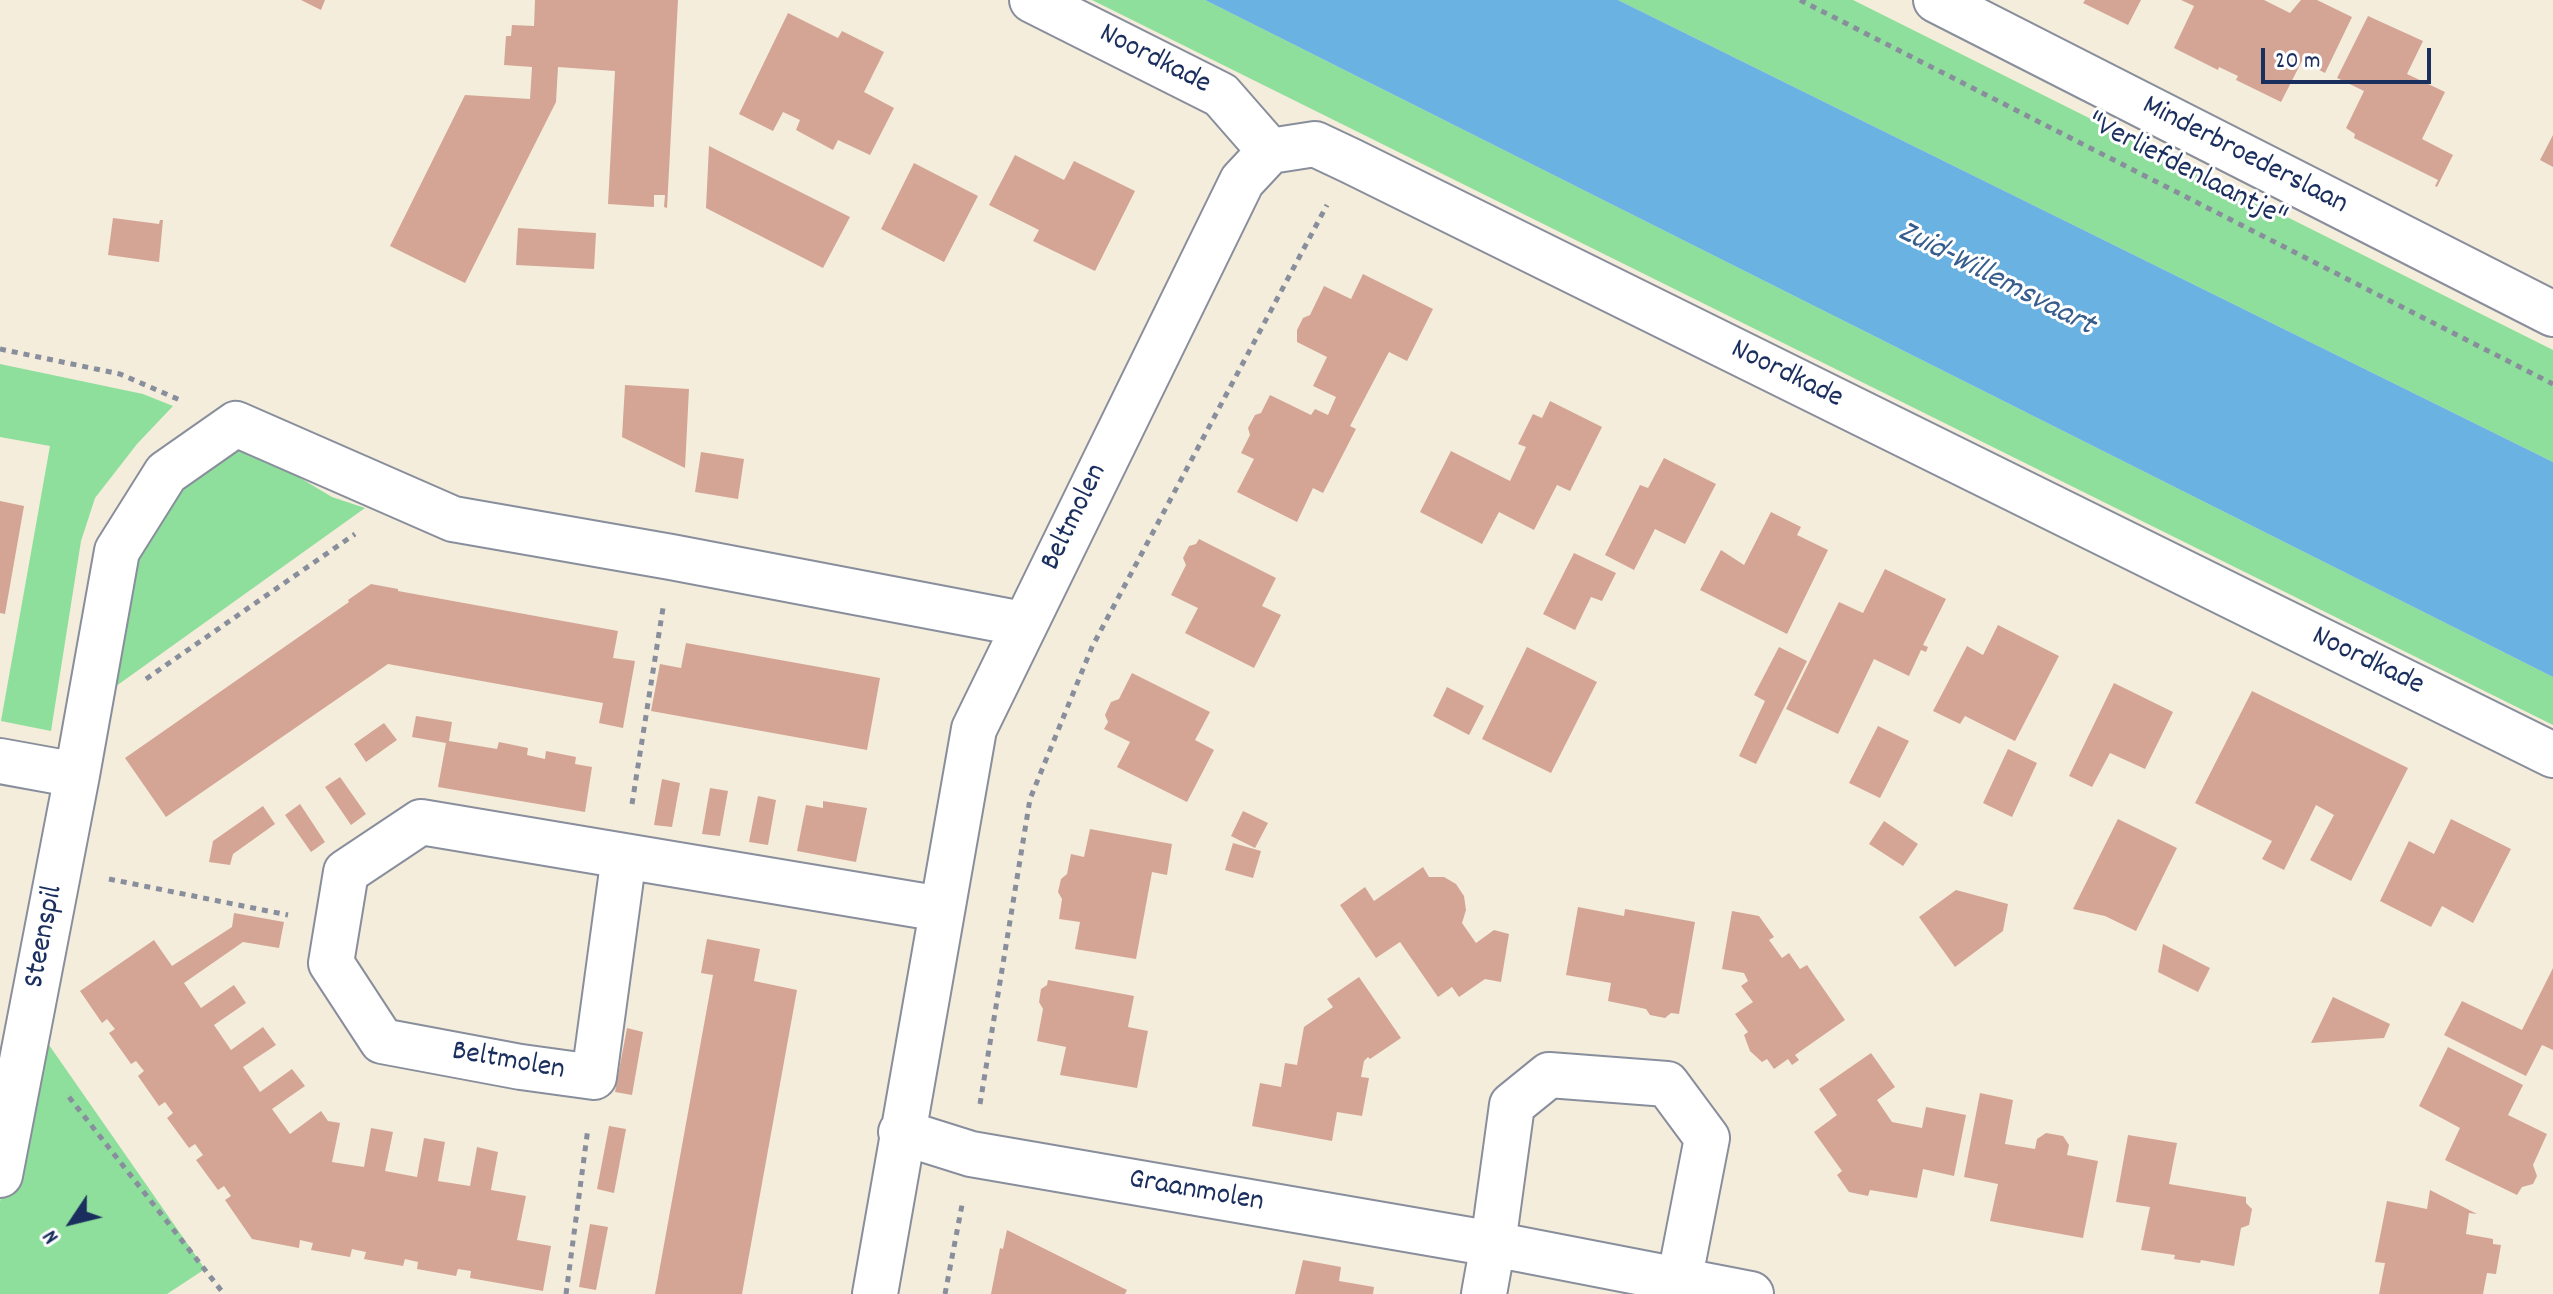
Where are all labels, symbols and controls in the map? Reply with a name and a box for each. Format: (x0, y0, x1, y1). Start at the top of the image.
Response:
street label: Noordkade (1092, 18, 1216, 104)
scale bar (2265, 32, 2435, 82)
text: 20 m (2275, 45, 2321, 79)
street label: Minderbroederslaan (2135, 90, 2353, 224)
street label: "Verliefdenlaantje" (2080, 106, 2292, 238)
water label: Zuid-Willemsvaart (1890, 215, 2100, 347)
street label: Noordkade (1724, 333, 1848, 419)
street label: Beltmolen (1035, 459, 1117, 577)
street label: Noordkade (2305, 620, 2429, 706)
street label: Steenspil (18, 883, 74, 991)
street label: Beltmolen (449, 1035, 567, 1091)
street label: Graanmolen (1126, 1163, 1266, 1223)
north arrow (32, 1182, 112, 1262)
text: N (36, 1223, 68, 1249)

